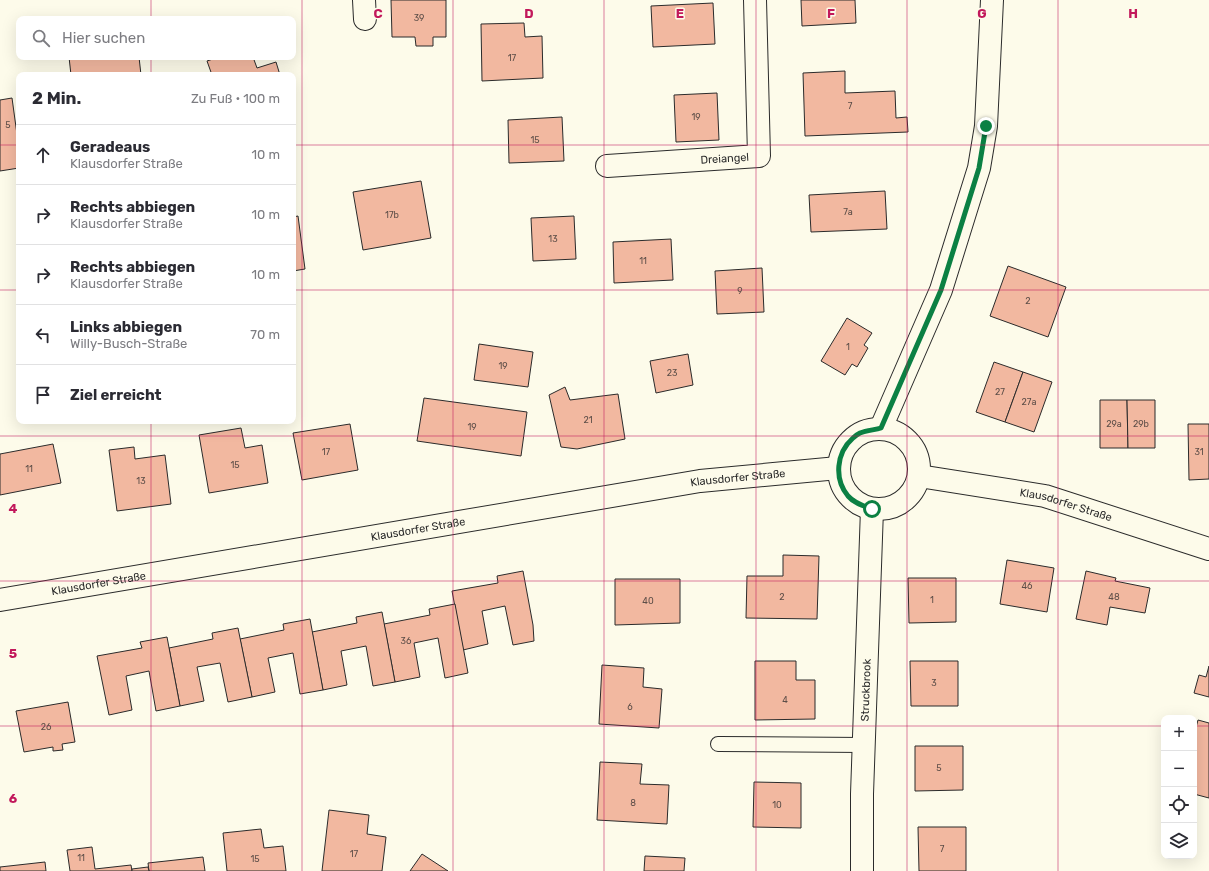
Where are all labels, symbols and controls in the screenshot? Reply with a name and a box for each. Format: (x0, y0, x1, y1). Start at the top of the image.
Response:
text: C (373, 6, 383, 21)
text: D (524, 6, 534, 21)
text: E (676, 6, 684, 21)
text: F (827, 6, 835, 21)
text: G (977, 6, 987, 21)
text: H (1128, 6, 1138, 21)
house number: 39 (414, 13, 424, 23)
search box (16, 16, 296, 60)
icon: search (30, 27, 52, 49)
text: Hier suchen (62, 29, 145, 47)
house number: 17 (508, 53, 517, 63)
text: 2 Min. (32, 88, 81, 108)
text: Zu Fuß · 100 m (191, 91, 280, 106)
house number: 7 (848, 101, 853, 111)
house number: 19 (691, 112, 701, 122)
route end (977, 117, 995, 135)
house number: 5 (5, 120, 11, 130)
house number: 15 (530, 135, 540, 145)
text: Geradeaus (70, 138, 150, 156)
icon: ahead (32, 144, 54, 166)
text: 10 m (251, 147, 280, 162)
street label: Dreiangel (700, 150, 749, 166)
text: Klausdorfer Straße (70, 156, 183, 171)
text: Rechts abbiegen (70, 198, 195, 216)
icon: right (32, 204, 54, 226)
text: 10 m (251, 207, 280, 222)
house number: 7a (843, 207, 853, 217)
house number: 17b (385, 210, 399, 220)
text: Klausdorfer Straße (70, 216, 183, 231)
house number: 13 (548, 234, 558, 244)
house number: 11 (639, 256, 647, 266)
text: Rechts abbiegen (70, 258, 195, 276)
icon: right (32, 264, 54, 286)
text: 10 m (251, 267, 280, 282)
text: Klausdorfer Straße (70, 276, 183, 291)
house number: 9 (737, 286, 743, 296)
house number: 2 (1025, 296, 1031, 306)
text: Links abbiegen (70, 318, 182, 336)
icon: left (32, 324, 54, 346)
text: 70 m (250, 327, 280, 342)
text: Willy-Busch-Straße (70, 336, 187, 351)
house number: 1 (846, 342, 850, 352)
house number: 19 (498, 361, 508, 371)
house number: 23 (667, 368, 677, 378)
icon: arrive (32, 384, 54, 406)
text: Ziel erreicht (70, 386, 162, 404)
house number: 27 (995, 387, 1005, 397)
house number: 27a (1022, 397, 1036, 407)
house number: 21 (583, 415, 593, 425)
house number: 29a (1106, 419, 1122, 429)
house number: 29b (1133, 419, 1149, 429)
house number: 19 (467, 422, 477, 432)
house number: 17 (322, 447, 331, 457)
house number: 31 (1194, 447, 1204, 457)
house number: 15 (230, 460, 240, 470)
house number: 11 (25, 464, 33, 474)
street label: Klausdorfer Straße (689, 466, 786, 489)
house number: 13 (136, 476, 146, 486)
street label: Klausdorfer Straße (1019, 486, 1114, 524)
route start (863, 500, 881, 518)
text: 4 (9, 501, 18, 516)
street label: Klausdorfer Straße (370, 515, 466, 543)
street label: Klausdorfer Straße (50, 569, 147, 598)
house number: 46 (1021, 581, 1033, 591)
house number: 2 (779, 592, 785, 602)
house number: 48 (1108, 592, 1120, 602)
house number: 1 (930, 595, 934, 605)
house number: 40 (642, 596, 654, 606)
house number: 36 (401, 636, 412, 646)
text: 5 (9, 646, 17, 661)
street label: Struckbrook (858, 658, 873, 722)
house number: 3 (931, 678, 937, 688)
house number: 4 (782, 695, 788, 705)
house number: 6 (627, 702, 633, 712)
map controls (1161, 715, 1197, 859)
button: + (1161, 715, 1197, 751)
house number: 26 (41, 722, 52, 732)
button: − (1161, 751, 1197, 787)
house number: 5 (936, 763, 942, 773)
button: locate (1161, 787, 1197, 823)
text: 6 (9, 791, 18, 806)
house number: 8 (630, 798, 636, 808)
house number: 10 (772, 800, 782, 810)
button: layers (1161, 823, 1197, 859)
house number: 7 (940, 844, 945, 854)
house number: 17 (350, 849, 359, 859)
house number: 11 (77, 853, 85, 863)
house number: 15 (250, 854, 260, 864)

